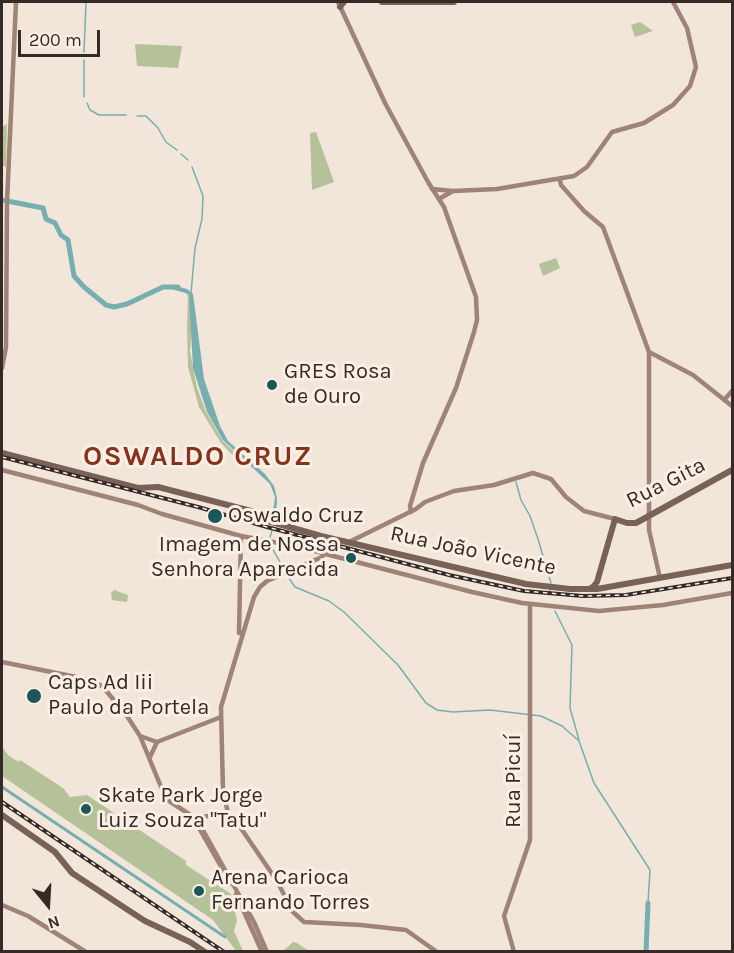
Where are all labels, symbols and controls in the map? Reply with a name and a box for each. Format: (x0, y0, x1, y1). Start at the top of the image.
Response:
scale bar (21, 18, 104, 56)
text: 200 m (29, 29, 82, 51)
place label: GRES Rosa de Ouro (284, 359, 392, 410)
marker: GRES Rosa de Ouro (265, 378, 279, 392)
district label: OSWALDO CRUZ (83, 440, 313, 474)
street label: Rua Gita (622, 452, 710, 514)
place label: Oswaldo Cruz (228, 503, 363, 529)
marker: Oswaldo Cruz (206, 507, 224, 525)
street label: Rua João Vicente (388, 521, 558, 581)
place label: Imagem de Nossa Senhora Aparecida (151, 532, 339, 584)
marker: Imagem de Nossa Senhora Aparecida (344, 551, 358, 565)
place label: Caps Ad Iii Paulo da Portela (48, 670, 209, 722)
marker: Caps Ad Iii Paulo da Portela (25, 687, 43, 705)
street label: Rua Picuí (501, 734, 527, 828)
place label: Skate Park Jorge Luiz Souza "Tatu" (98, 783, 266, 834)
marker: Skate Park Jorge Luiz Souza "Tatu" (79, 802, 93, 816)
place label: Arena Carioca Fernando Torres (211, 865, 370, 916)
north arrow (18, 875, 78, 935)
marker: Arena Carioca Fernando Torres (192, 884, 206, 898)
text: N (45, 912, 62, 933)

